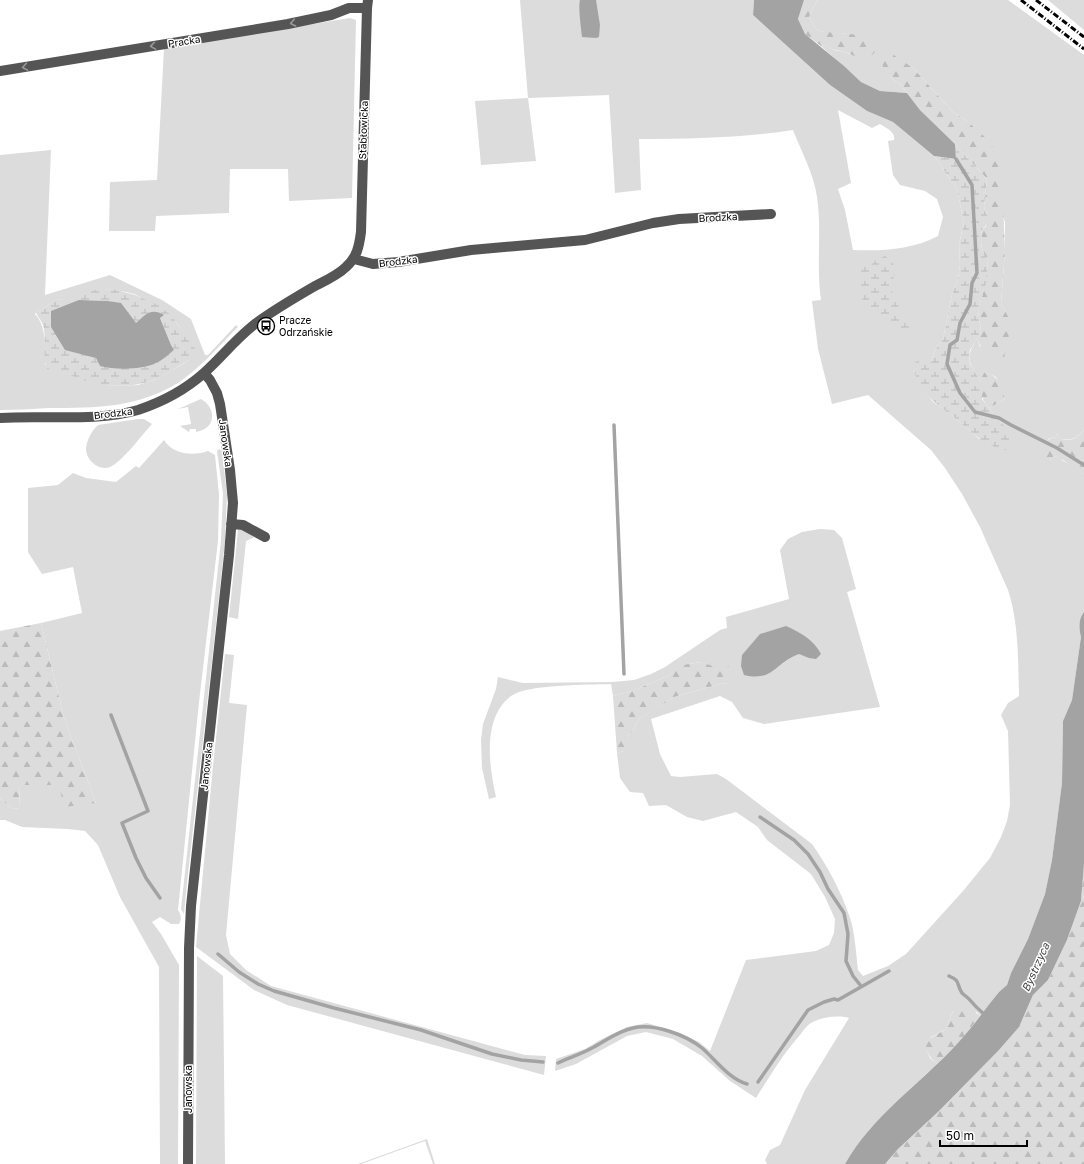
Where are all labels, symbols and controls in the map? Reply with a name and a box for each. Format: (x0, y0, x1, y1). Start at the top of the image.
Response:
one-way arrow (290, 18, 296, 26)
street label: Pracka (167, 33, 201, 49)
one-way arrow (150, 41, 156, 50)
one-way arrow (22, 62, 28, 71)
street label: Stabłowicka (356, 100, 370, 160)
street label: Brodzka (698, 210, 738, 224)
street label: Brodzka (378, 253, 418, 269)
place label: Pracze Odrzańskie (279, 314, 333, 338)
bus stop icon: Pracze Odrzańskie (256, 316, 276, 336)
street label: Brodzka (93, 405, 133, 421)
street label: Janowska (217, 418, 235, 468)
street label: Janowska (198, 742, 214, 790)
water label: Bystrzyca (1019, 940, 1053, 994)
street label: Janowska (182, 1065, 194, 1113)
scale bar (940, 1122, 1027, 1148)
text: 50 m (946, 1128, 974, 1143)

